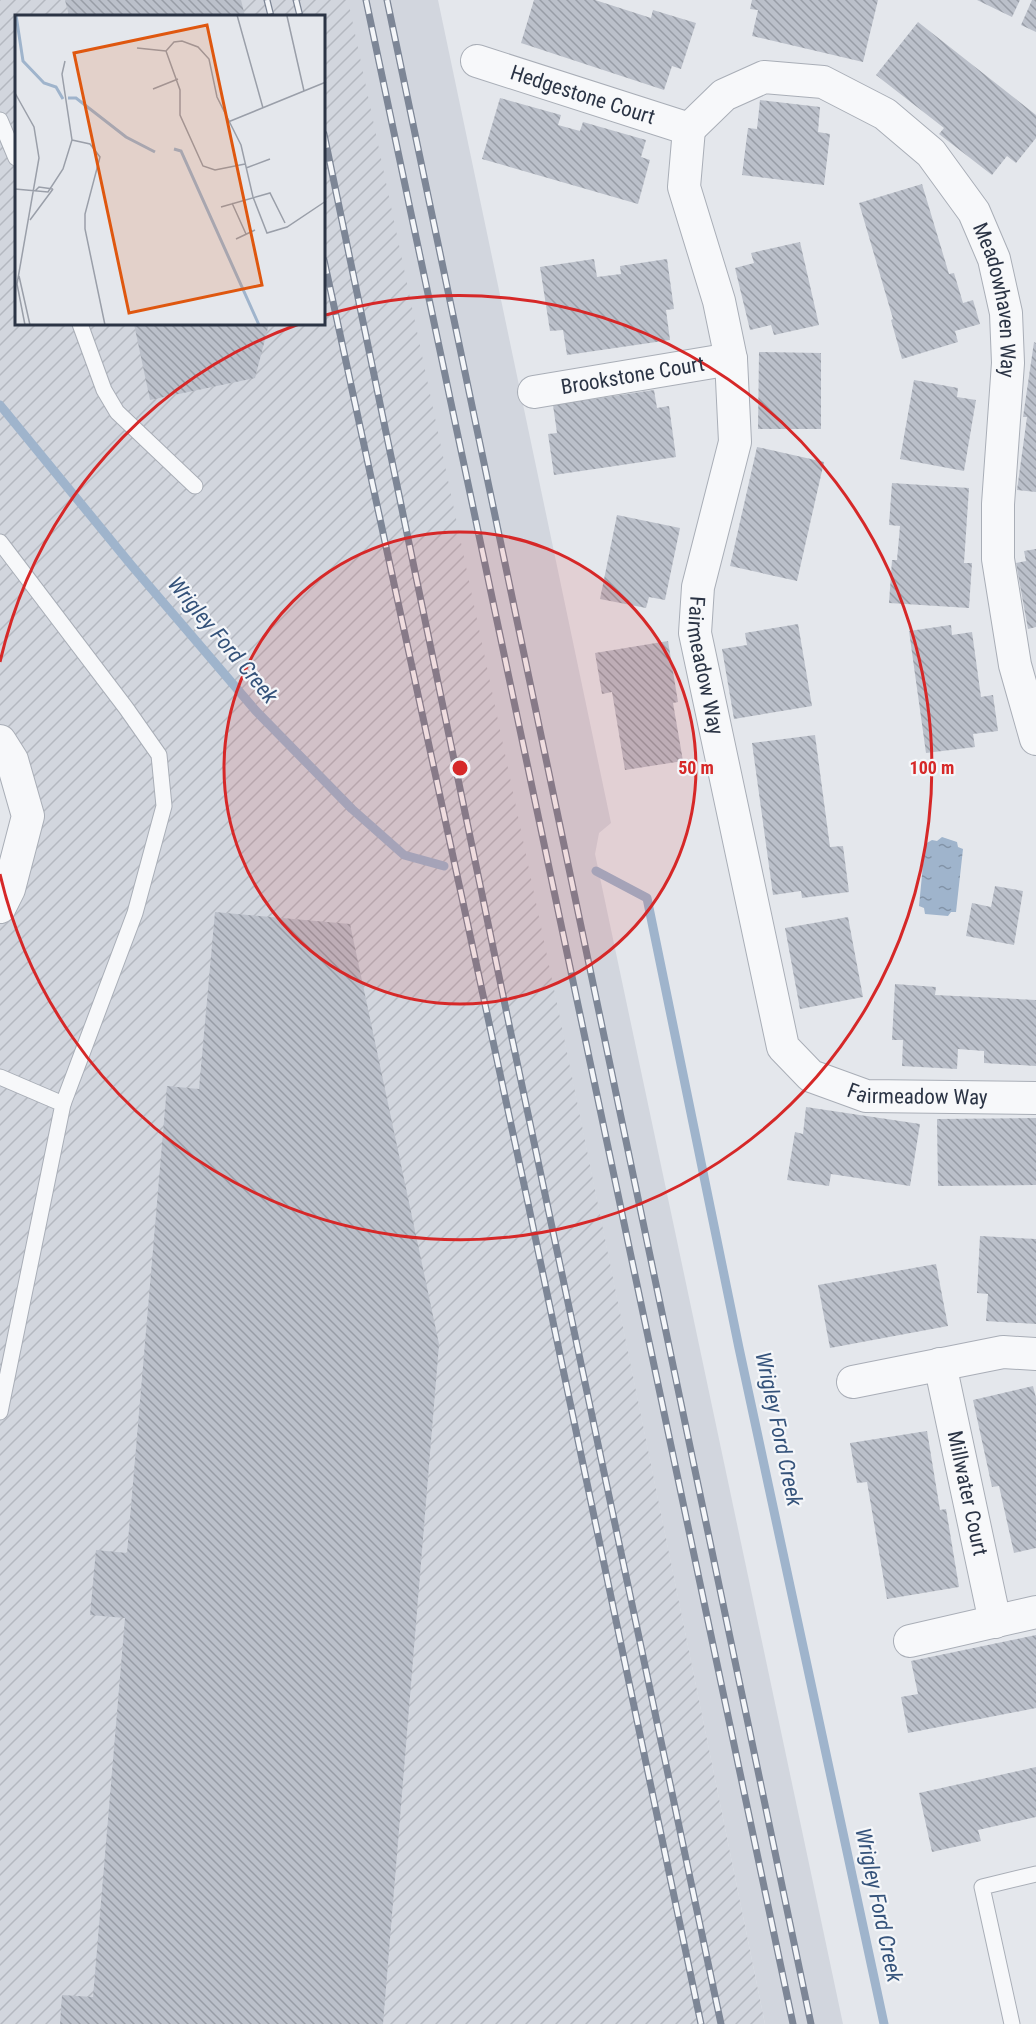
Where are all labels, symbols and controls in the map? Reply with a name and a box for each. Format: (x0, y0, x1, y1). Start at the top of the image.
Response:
inset map (15, 15, 326, 326)
street label: Hedgestone Court (508, 61, 658, 129)
street label: Meadowhaven Way (968, 219, 1020, 379)
street label: Brookstone Court (559, 352, 706, 399)
water label: Wrigley Ford Creek (163, 572, 283, 709)
street label: Fairmeadow Way (682, 595, 728, 737)
text: 50 m (678, 757, 714, 778)
text: 100 m (910, 757, 954, 778)
centre of rings (450, 758, 470, 778)
street label: Fairmeadow Way (844, 1078, 988, 1109)
water label: Wrigley Ford Creek (750, 1349, 808, 1509)
street label: Millwater Court (943, 1428, 993, 1558)
water label: Wrigley Ford Creek (850, 1825, 908, 1985)

